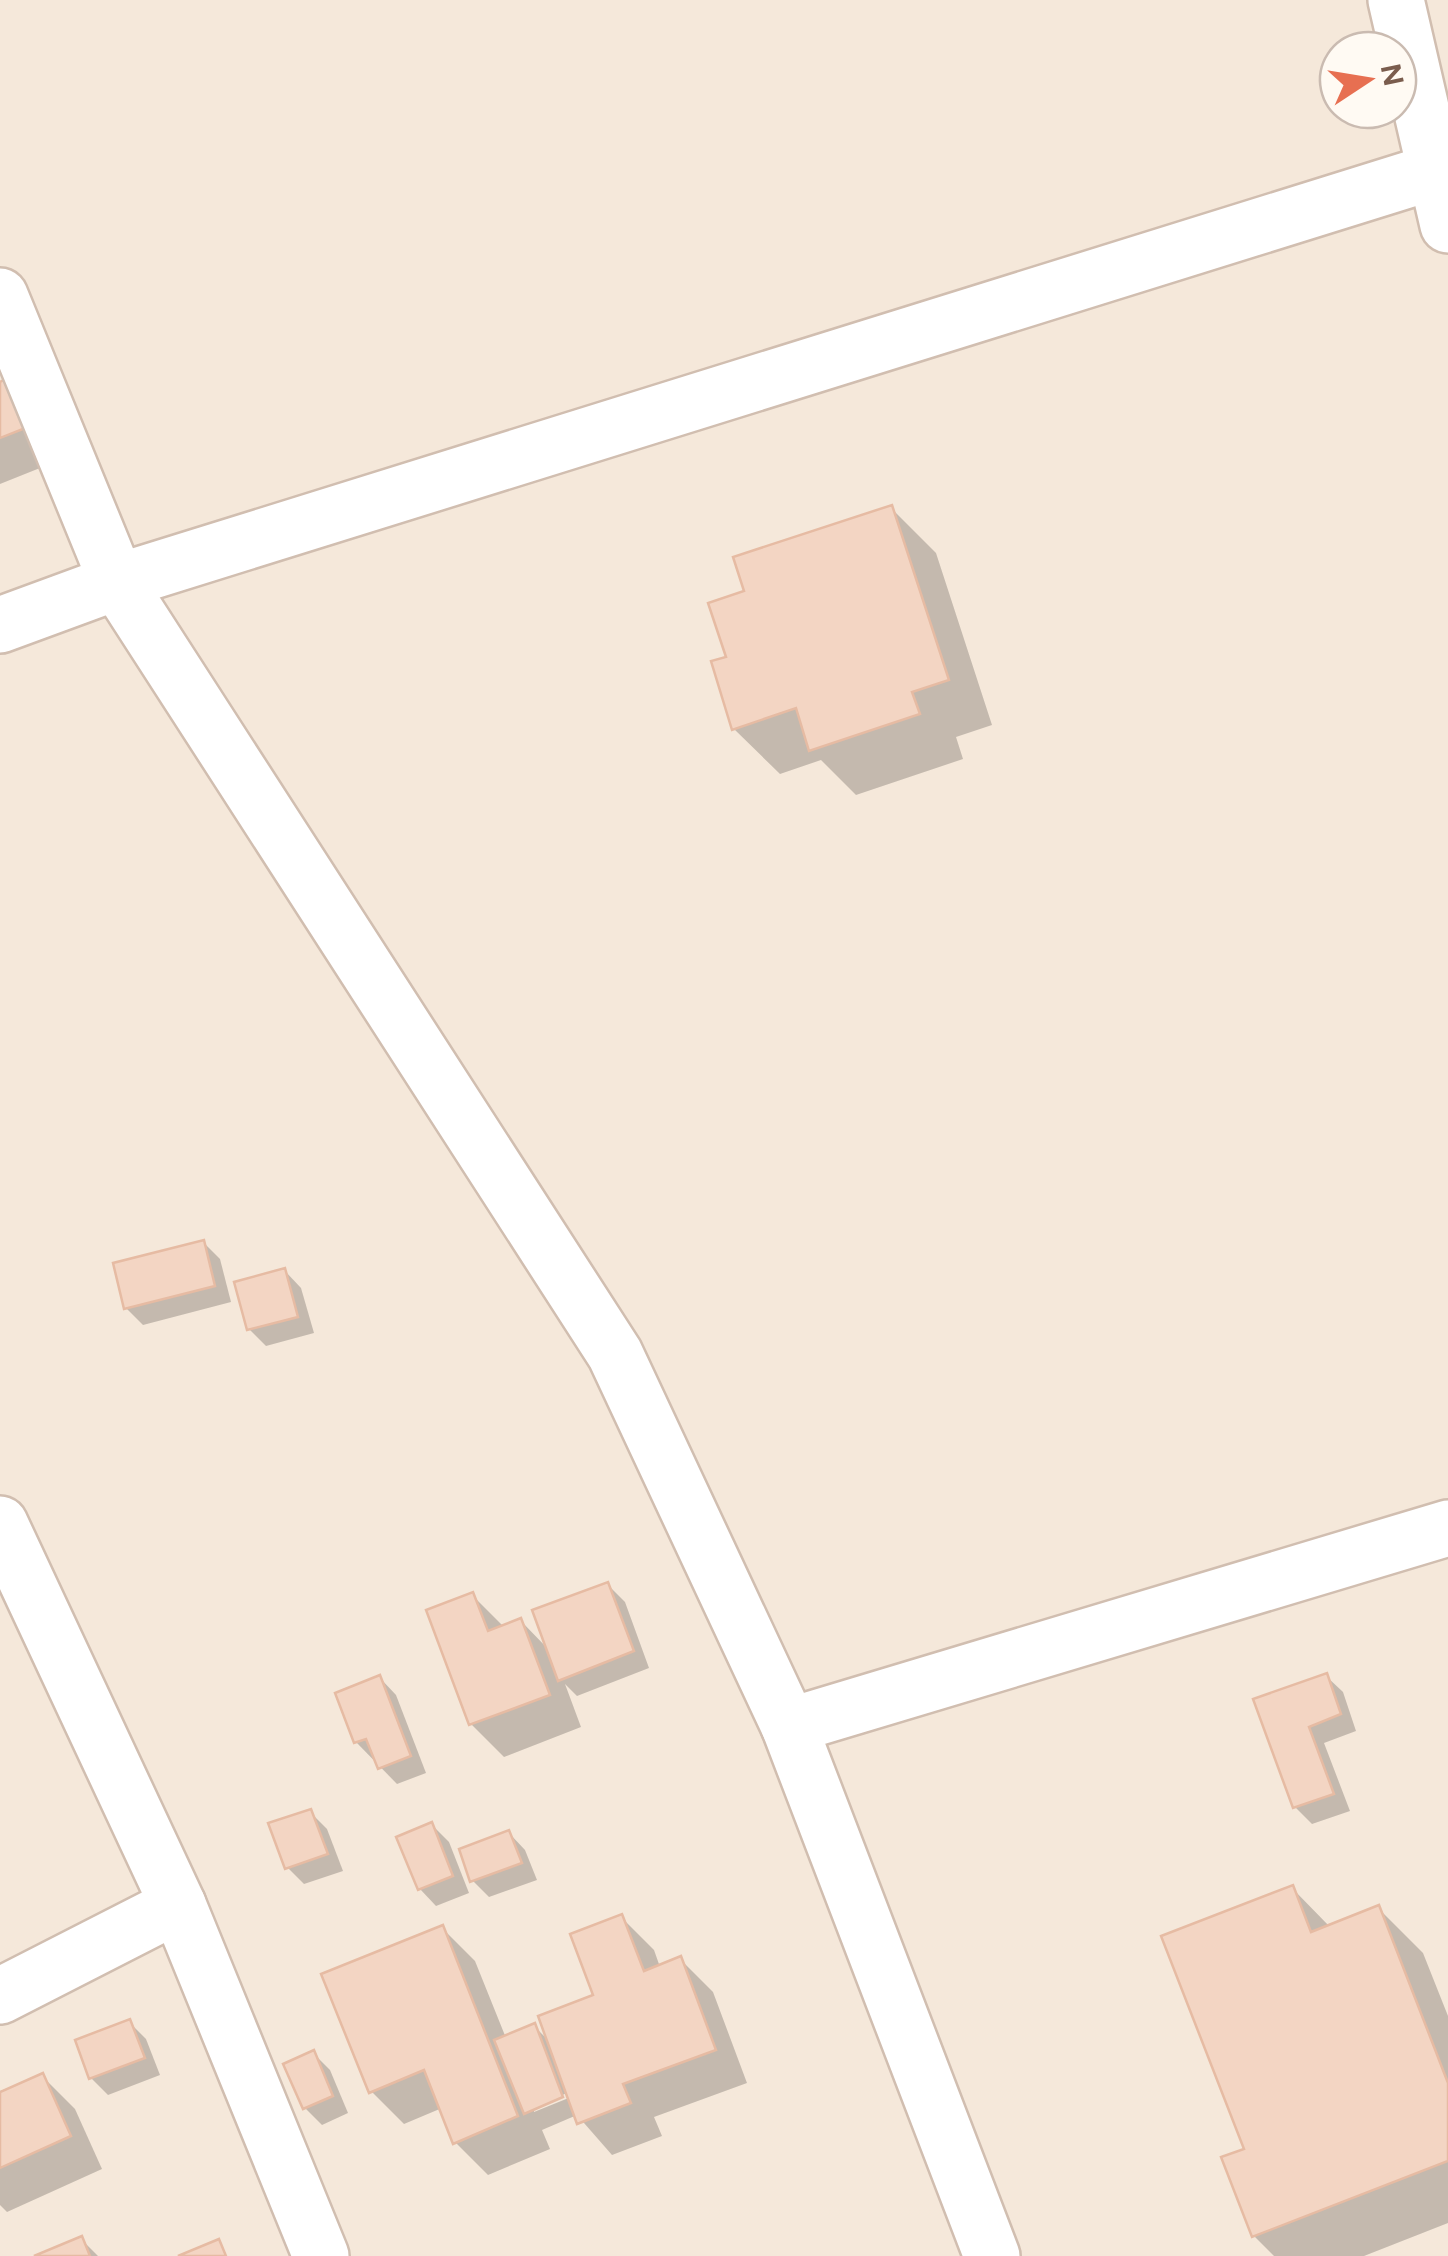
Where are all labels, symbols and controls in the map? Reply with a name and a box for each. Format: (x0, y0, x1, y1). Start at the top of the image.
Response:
north arrow (1318, 30, 1418, 130)
text: N (1374, 61, 1411, 89)

